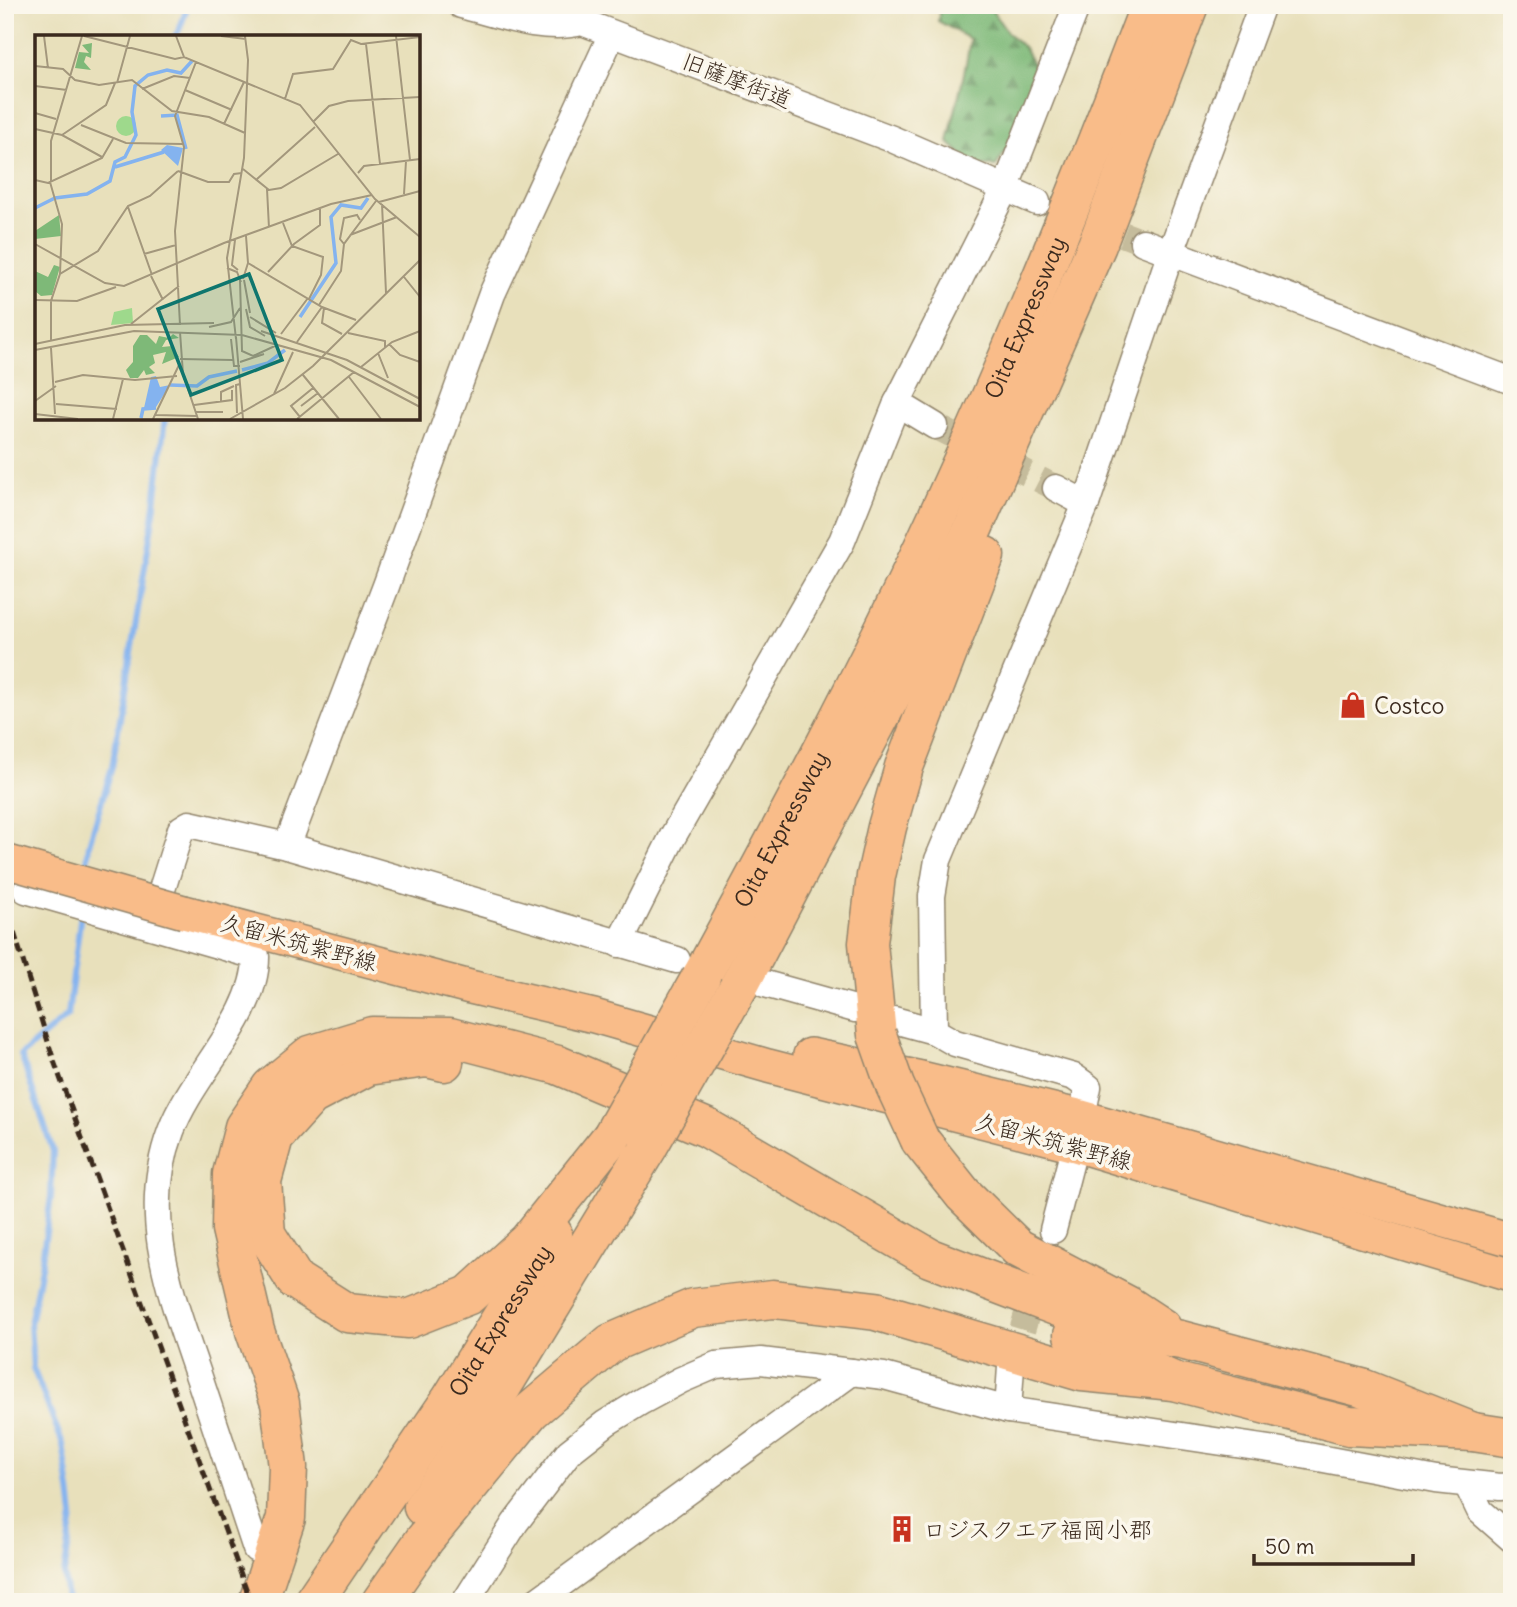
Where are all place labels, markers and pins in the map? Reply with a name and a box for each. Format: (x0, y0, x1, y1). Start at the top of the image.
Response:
shop icon: Costco (1338, 690, 1368, 720)
place label: Costco (1374, 691, 1444, 720)
building icon: ロジスクエア福岡小郡 (887, 1514, 917, 1544)
place label: ロジスクエア福岡小郡 (923, 1515, 1152, 1544)

